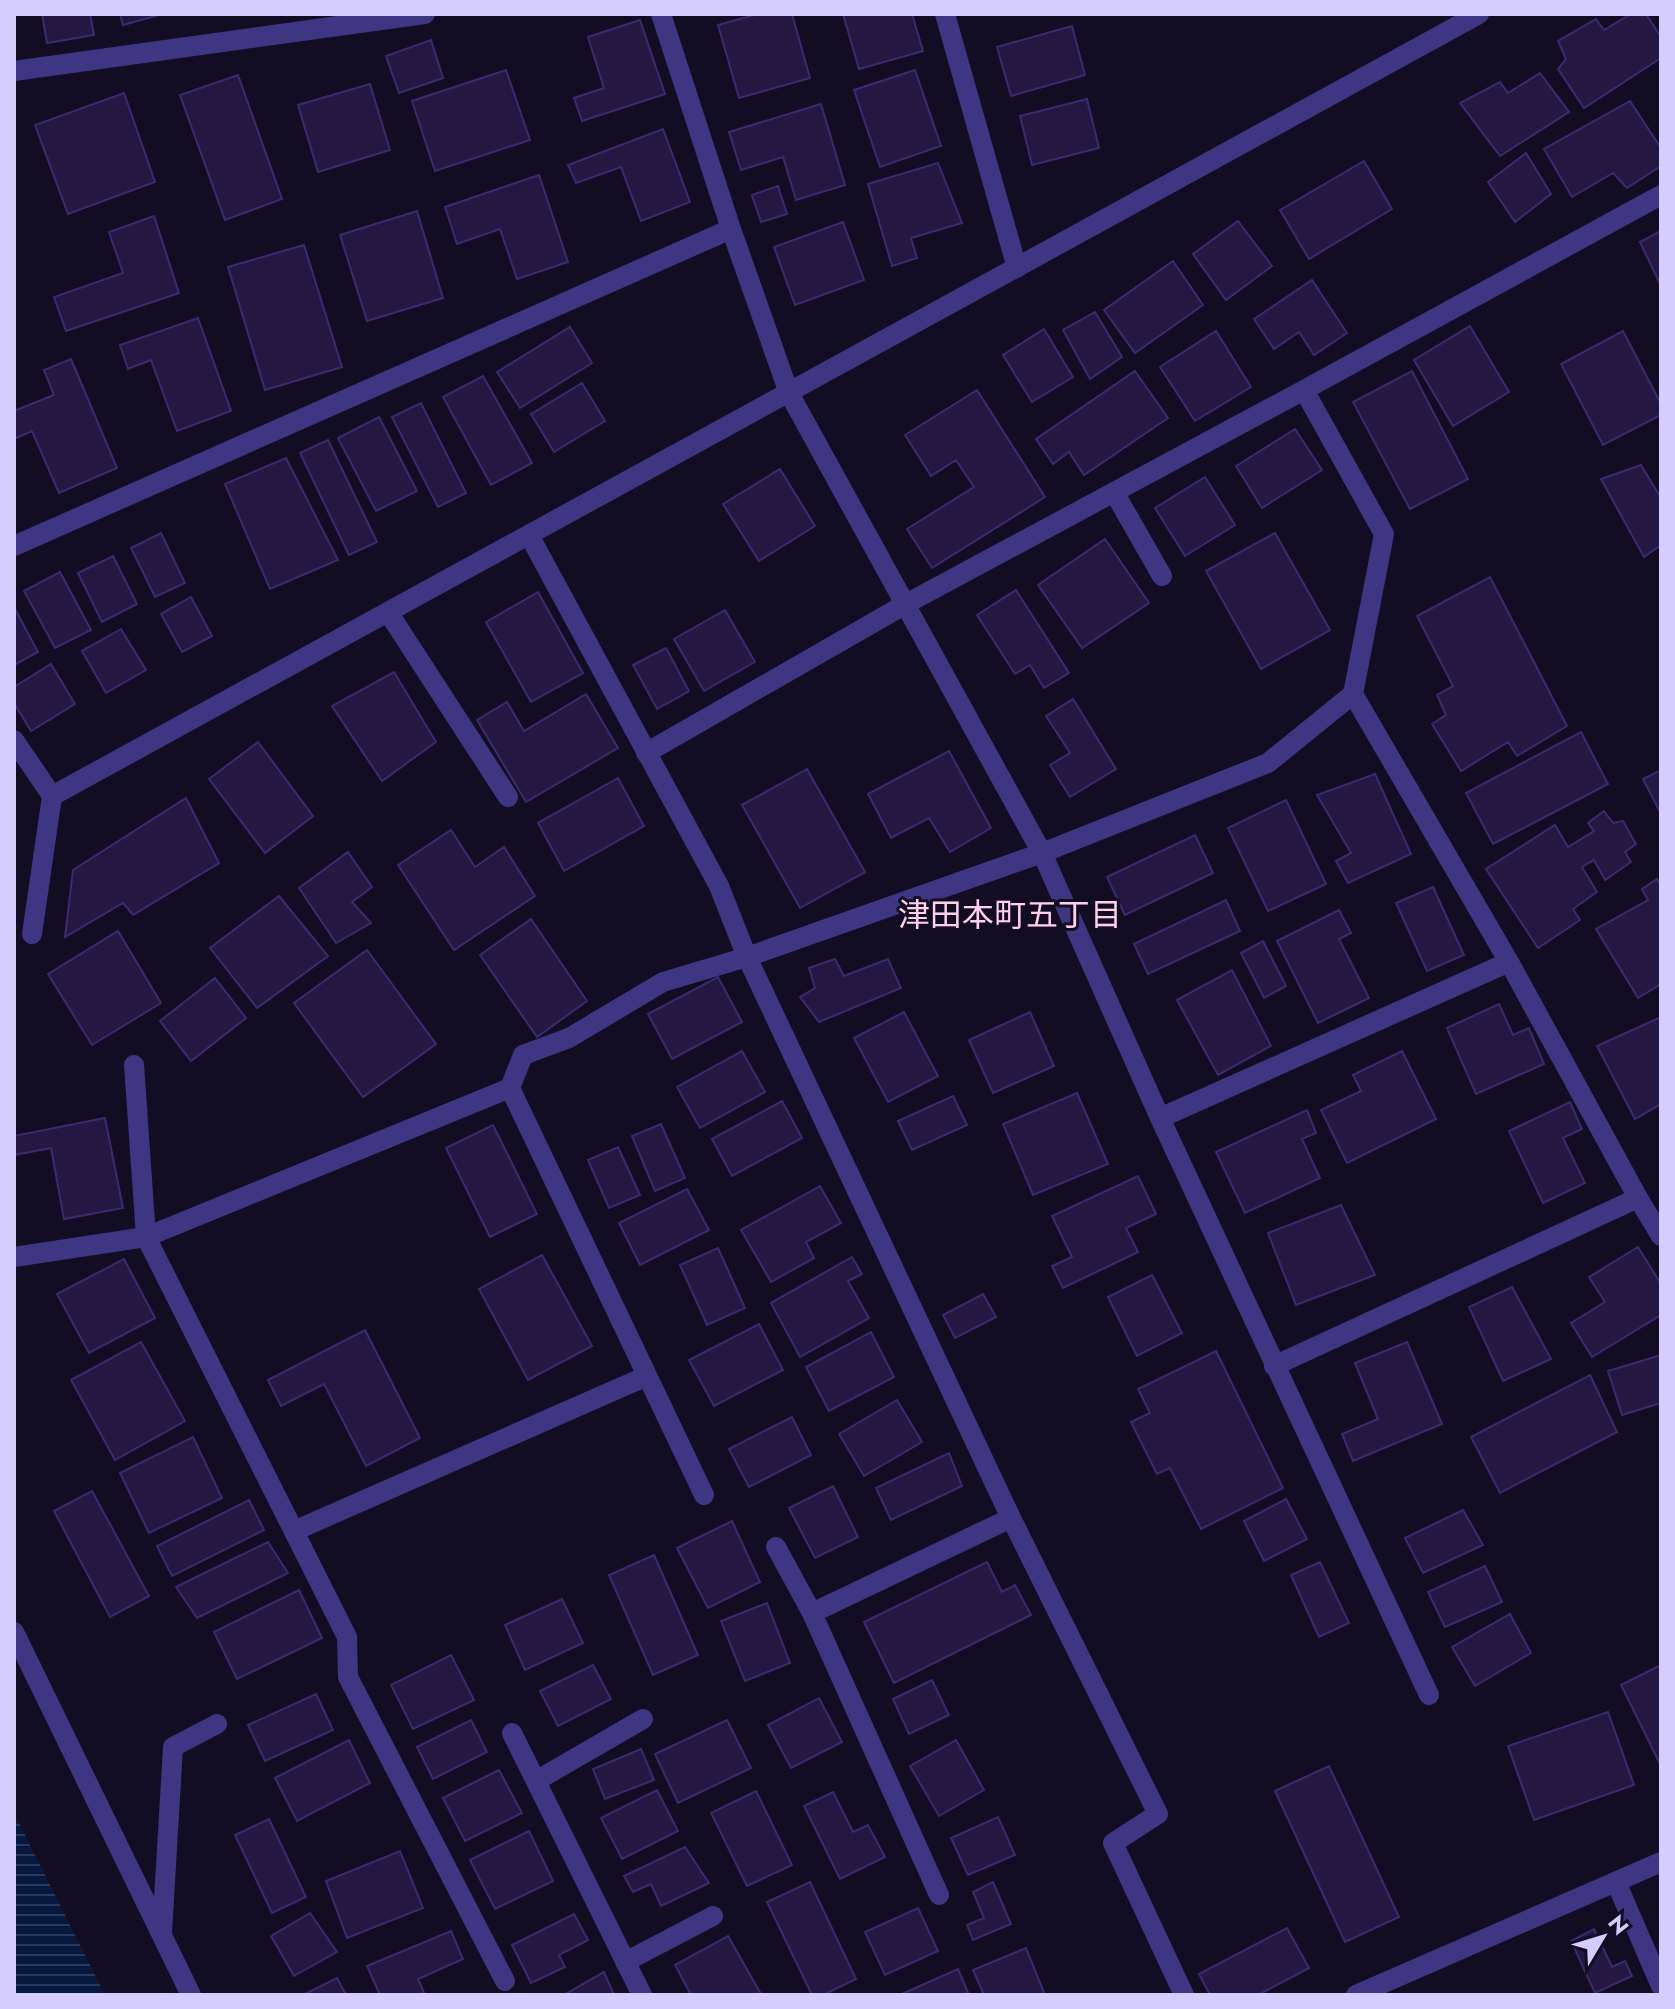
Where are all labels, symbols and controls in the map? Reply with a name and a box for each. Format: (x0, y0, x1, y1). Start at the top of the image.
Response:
district label: 津田本町五丁目 (898, 892, 1122, 938)
north arrow (1563, 1897, 1643, 1977)
text: N (1601, 1908, 1637, 1941)

